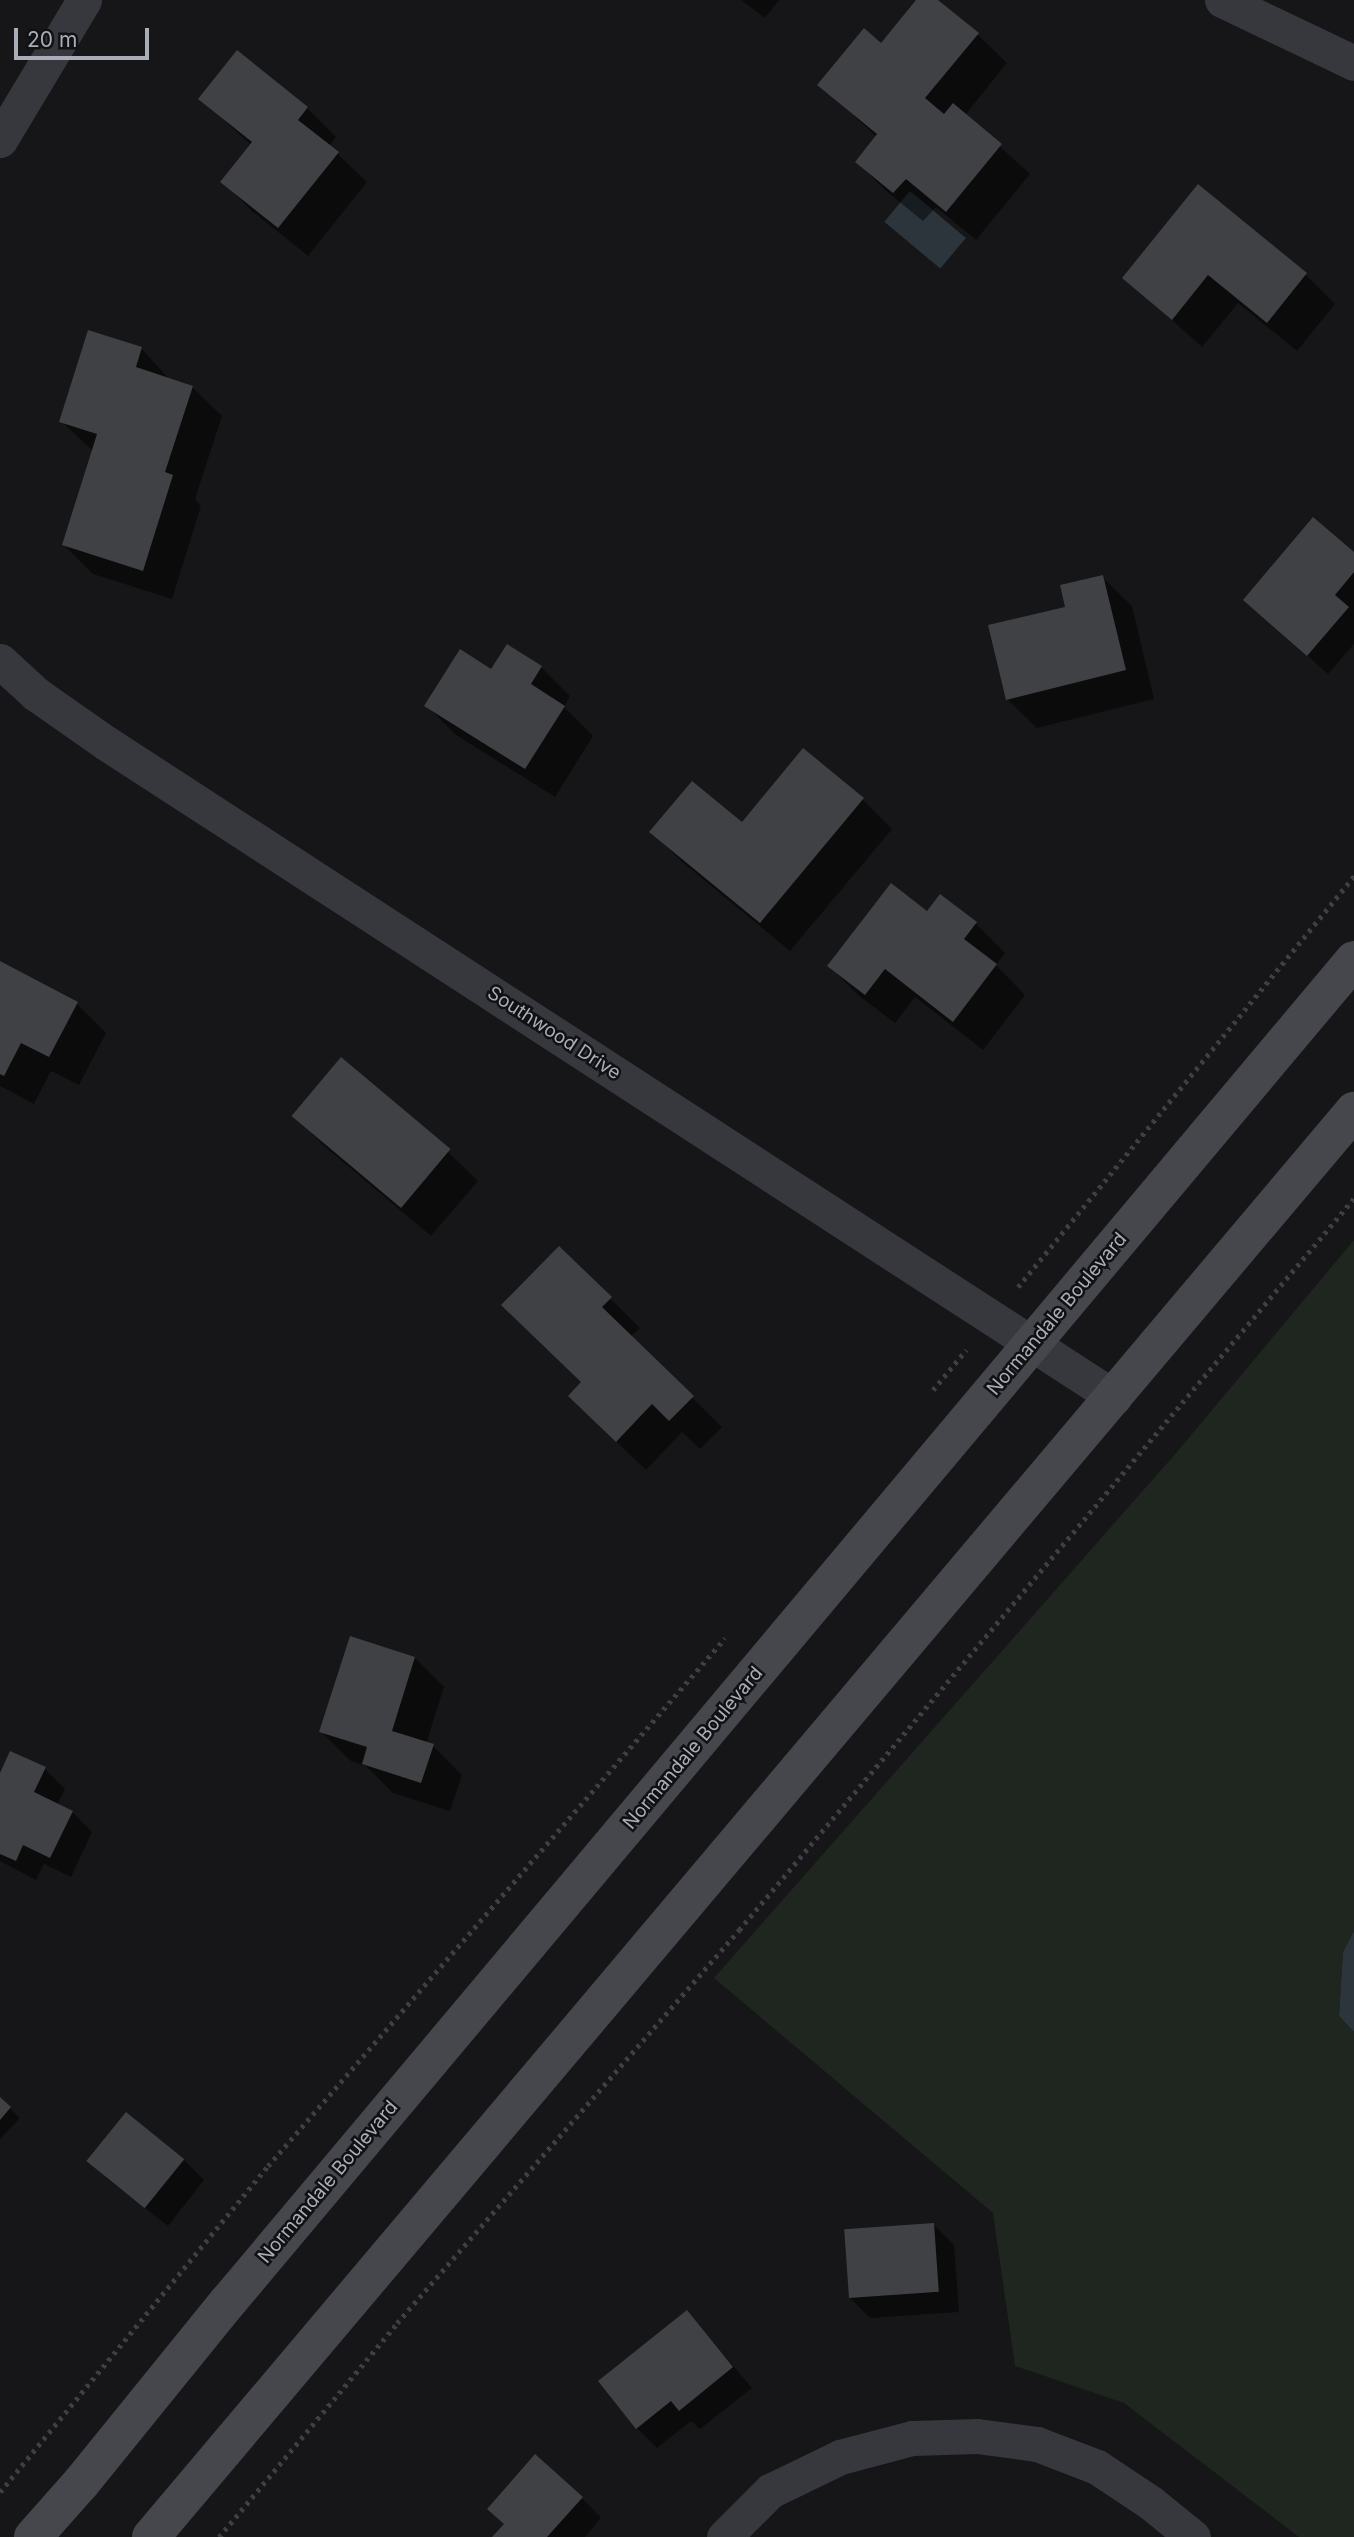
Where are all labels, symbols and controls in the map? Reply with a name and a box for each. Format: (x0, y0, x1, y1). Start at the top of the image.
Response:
scale bar (18, 14, 152, 58)
text: 20 m (27, 27, 77, 52)
street label: Southwood Drive (483, 981, 625, 1085)
street label: Normandale Boulevard (982, 1228, 1132, 1400)
street label: Normandale Boulevard (618, 1662, 768, 1834)
street label: Normandale Boulevard (253, 2096, 403, 2268)

